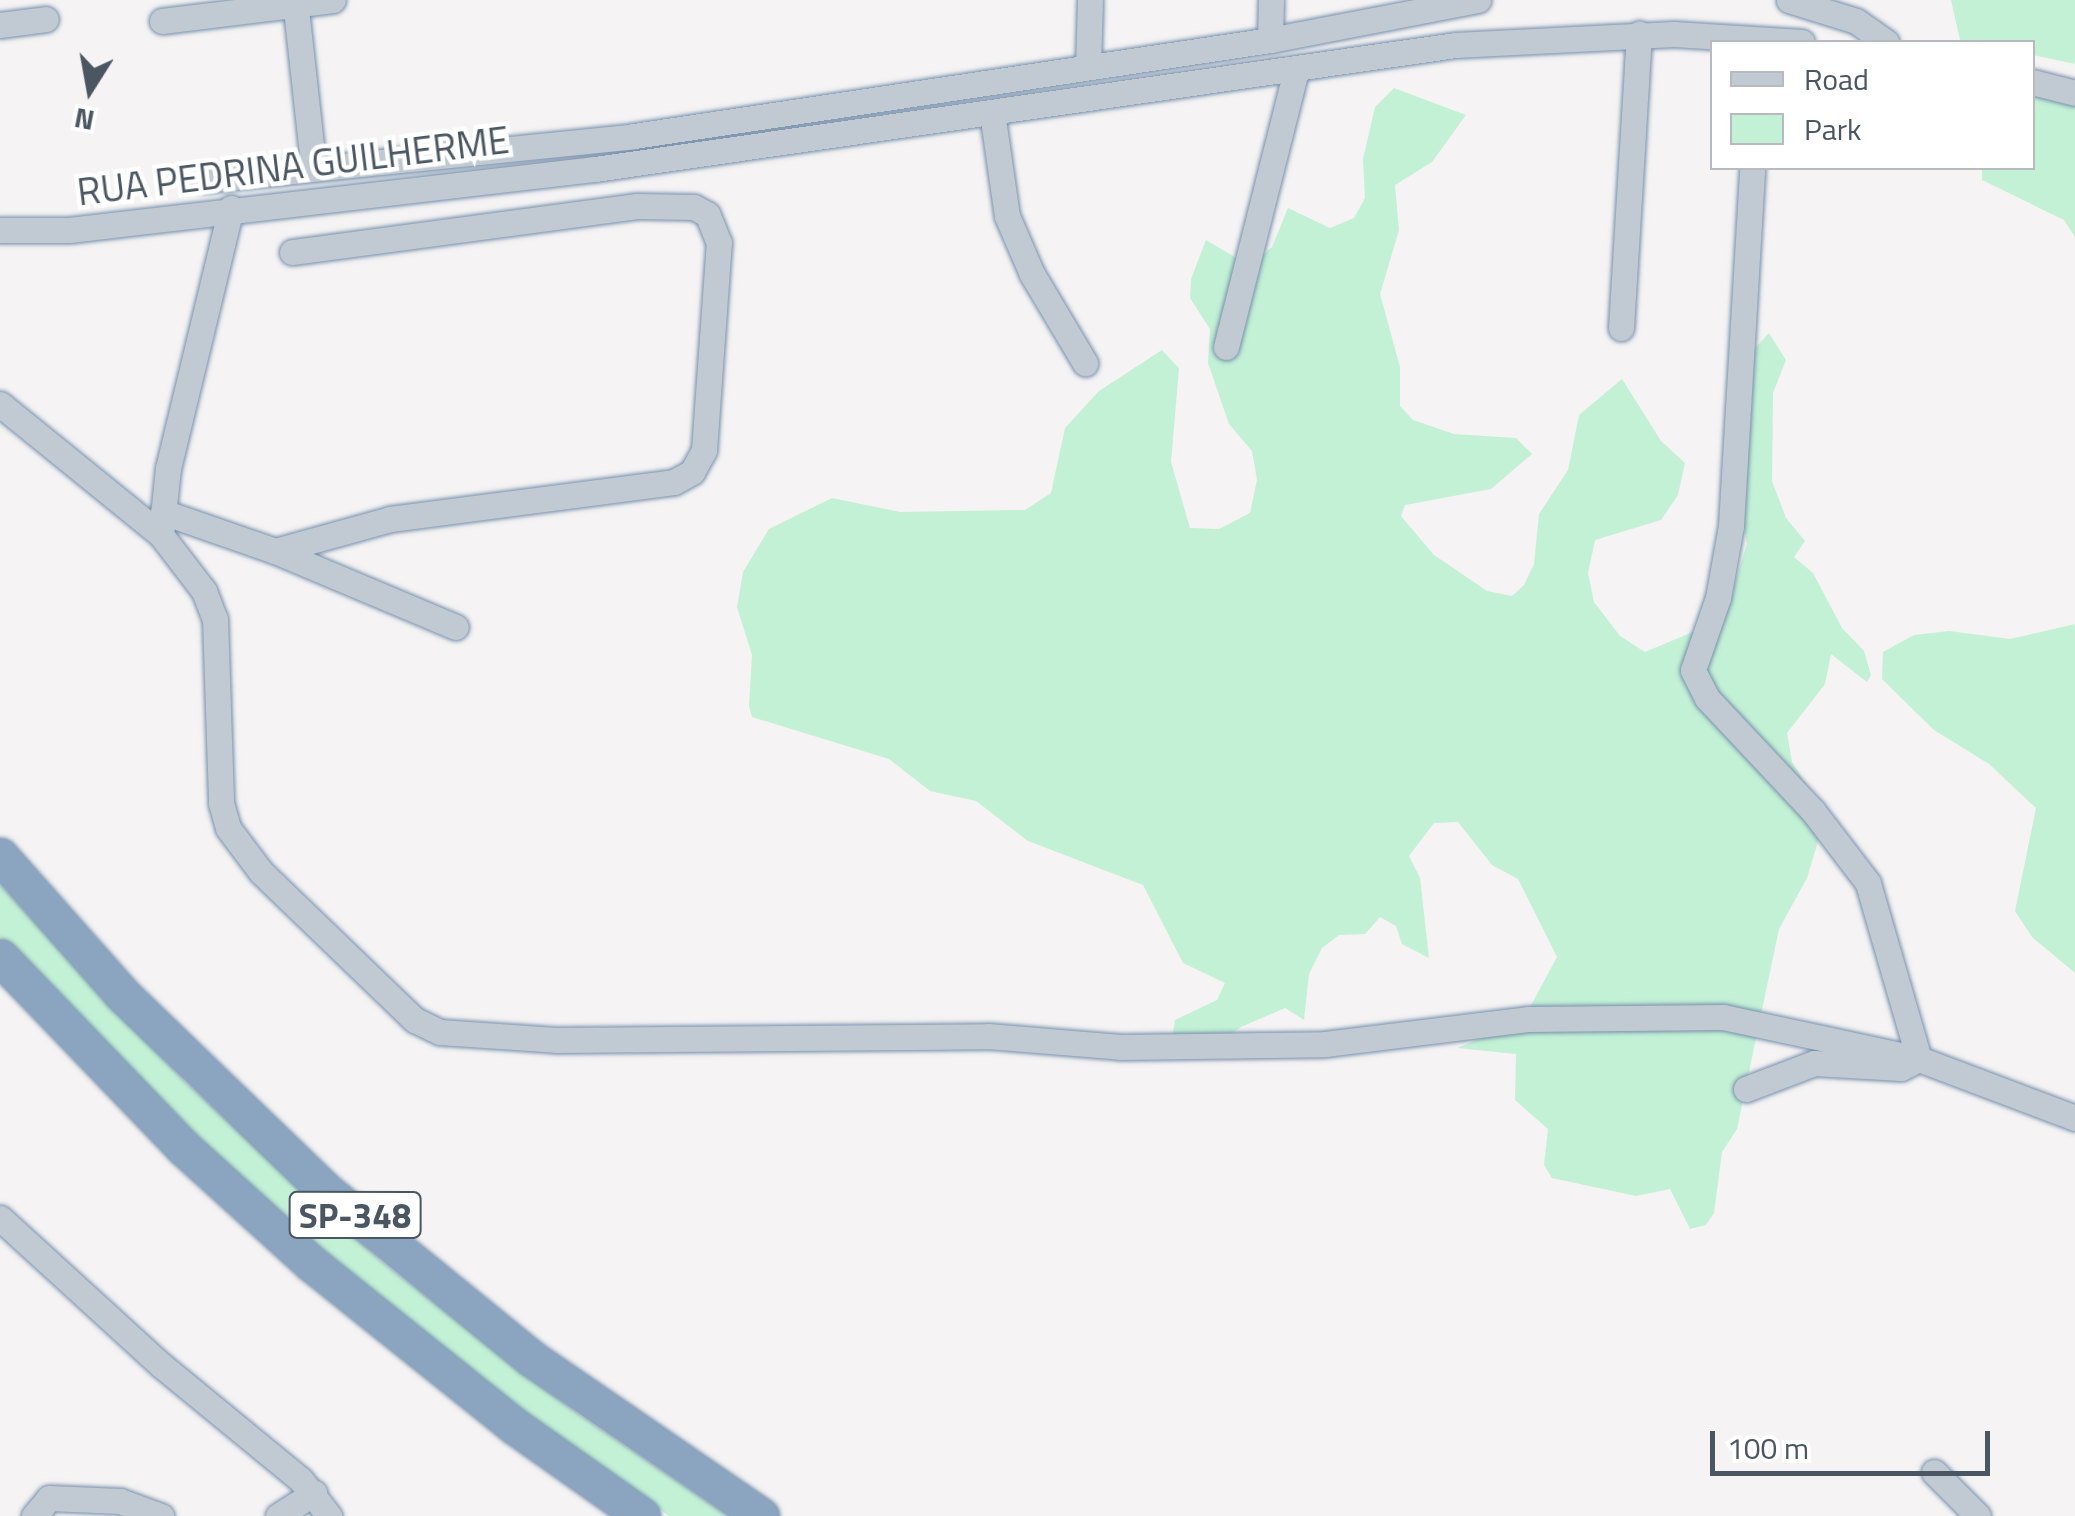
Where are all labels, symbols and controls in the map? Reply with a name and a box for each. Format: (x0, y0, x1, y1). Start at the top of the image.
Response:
north arrow (40, 40, 140, 140)
legend (1710, 40, 2035, 170)
text: Road (1804, 56, 1869, 102)
text: Park (1804, 106, 1861, 152)
street label: RUA PEDRINA GUILHERME (75, 117, 511, 215)
road number: SP-348 (288, 1185, 422, 1245)
scale bar (1715, 1411, 1995, 1473)
text: 100 m (1727, 1425, 1809, 1471)

